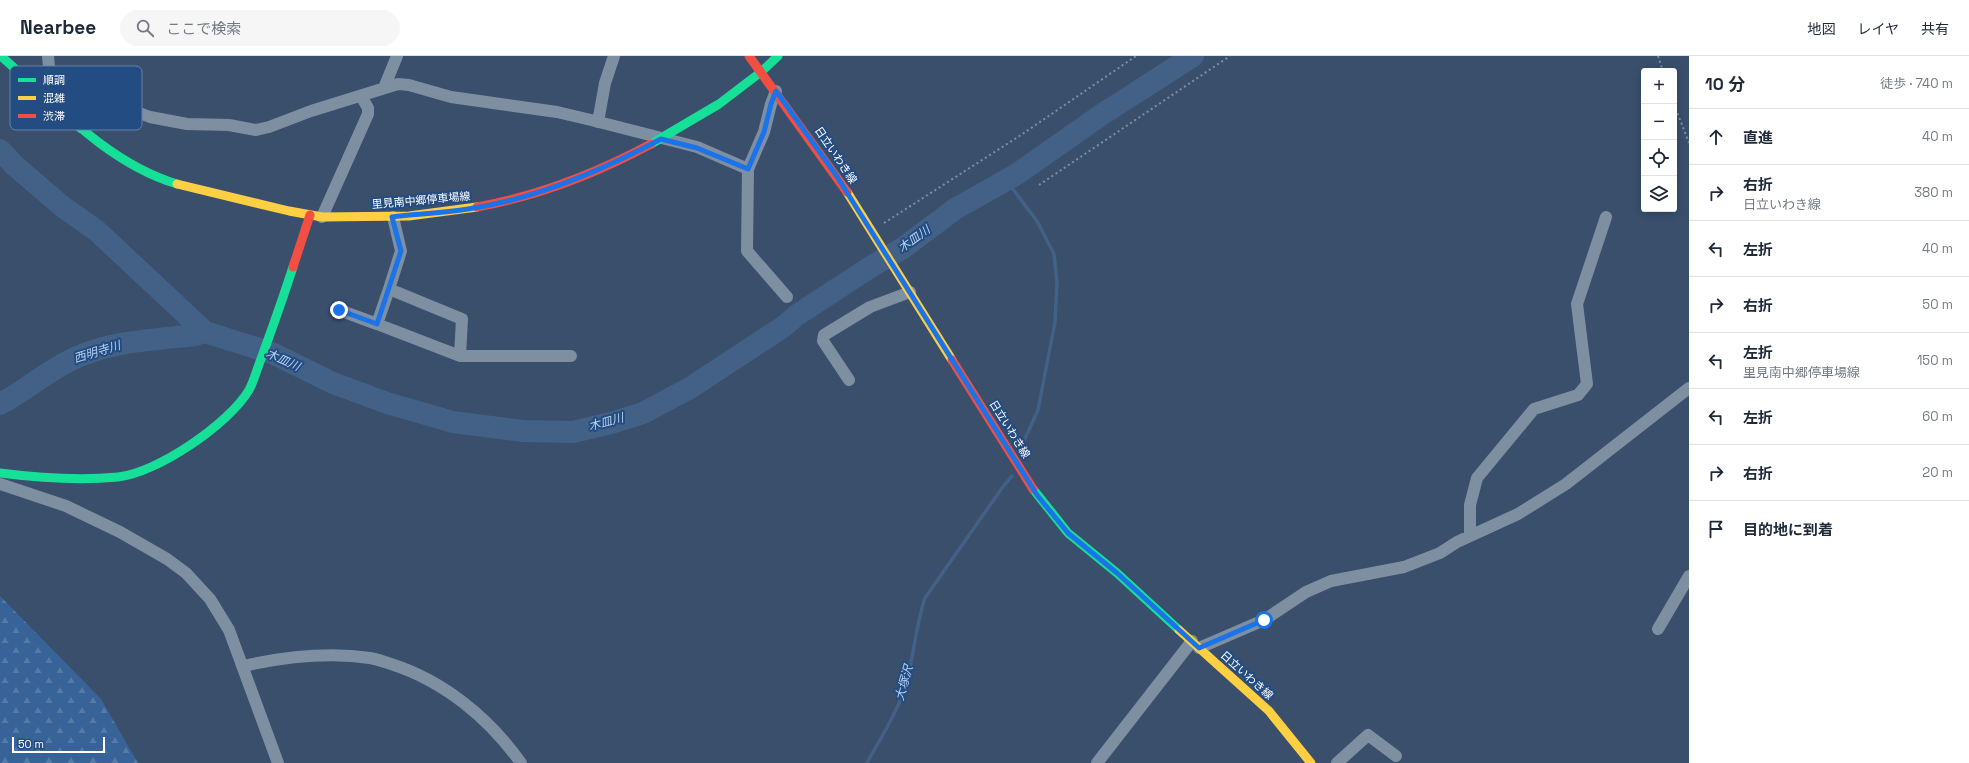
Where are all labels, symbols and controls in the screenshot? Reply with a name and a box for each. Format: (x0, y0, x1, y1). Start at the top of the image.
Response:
search box (120, 10, 400, 46)
text: Nearbee (20, 15, 96, 40)
icon: search (134, 17, 156, 39)
text: ここで検索 (166, 19, 241, 38)
text: 地図 (1807, 20, 1835, 38)
text: レイヤ (1857, 20, 1899, 38)
text: 共有 (1921, 20, 1949, 38)
legend (10, 66, 142, 130)
map controls (1641, 68, 1677, 212)
button: + (1641, 68, 1677, 104)
text: 順調 (43, 73, 65, 87)
text: 10 分 (1705, 73, 1745, 95)
text: 徒歩 · 740 m (1880, 75, 1953, 92)
text: 混雑 (43, 91, 65, 105)
button: − (1641, 104, 1677, 140)
text: 渋滞 (43, 109, 65, 123)
street label: 日立いわき線 (812, 124, 860, 186)
icon: ahead (1705, 126, 1727, 148)
text: 直進 (1743, 128, 1773, 147)
text: 40 m (1922, 128, 1953, 145)
button: locate (1641, 140, 1677, 176)
text: 右折 (1743, 175, 1773, 194)
button: layers (1641, 176, 1677, 212)
icon: right (1705, 182, 1727, 204)
text: 380 m (1914, 184, 1953, 201)
street label: 里見南中郷停車場線 (371, 189, 471, 211)
text: 日立いわき線 (1743, 196, 1821, 213)
water label: 木皿川 (895, 221, 935, 256)
icon: left (1705, 238, 1727, 260)
text: 左折 (1743, 240, 1773, 259)
text: 40 m (1922, 240, 1953, 257)
icon: right (1705, 294, 1727, 316)
text: 右折 (1743, 296, 1773, 315)
text: 50 m (1922, 296, 1953, 313)
route end (330, 301, 348, 319)
water label: 西明寺川 (72, 337, 124, 367)
text: 左折 (1743, 343, 1773, 362)
water label: 木皿川 (263, 345, 305, 375)
icon: left (1705, 350, 1727, 372)
text: 150 m (1917, 352, 1953, 369)
text: 里見南中郷停車場線 (1743, 364, 1860, 381)
street label: 日立いわき線 (987, 397, 1033, 461)
icon: left (1705, 406, 1727, 428)
text: 左折 (1743, 408, 1773, 427)
text: 60 m (1922, 408, 1953, 425)
water label: 木皿川 (587, 409, 627, 434)
icon: right (1705, 462, 1727, 484)
text: 右折 (1743, 464, 1773, 483)
text: 20 m (1922, 464, 1953, 481)
icon: arrive (1705, 518, 1727, 540)
text: 目的地に到着 (1743, 520, 1833, 539)
route start (1255, 611, 1273, 629)
street label: 日立いわき線 (1218, 648, 1276, 702)
water label: 大塚沢 (891, 662, 917, 703)
scale bar (12, 735, 105, 754)
text: 50 m (18, 737, 44, 751)

